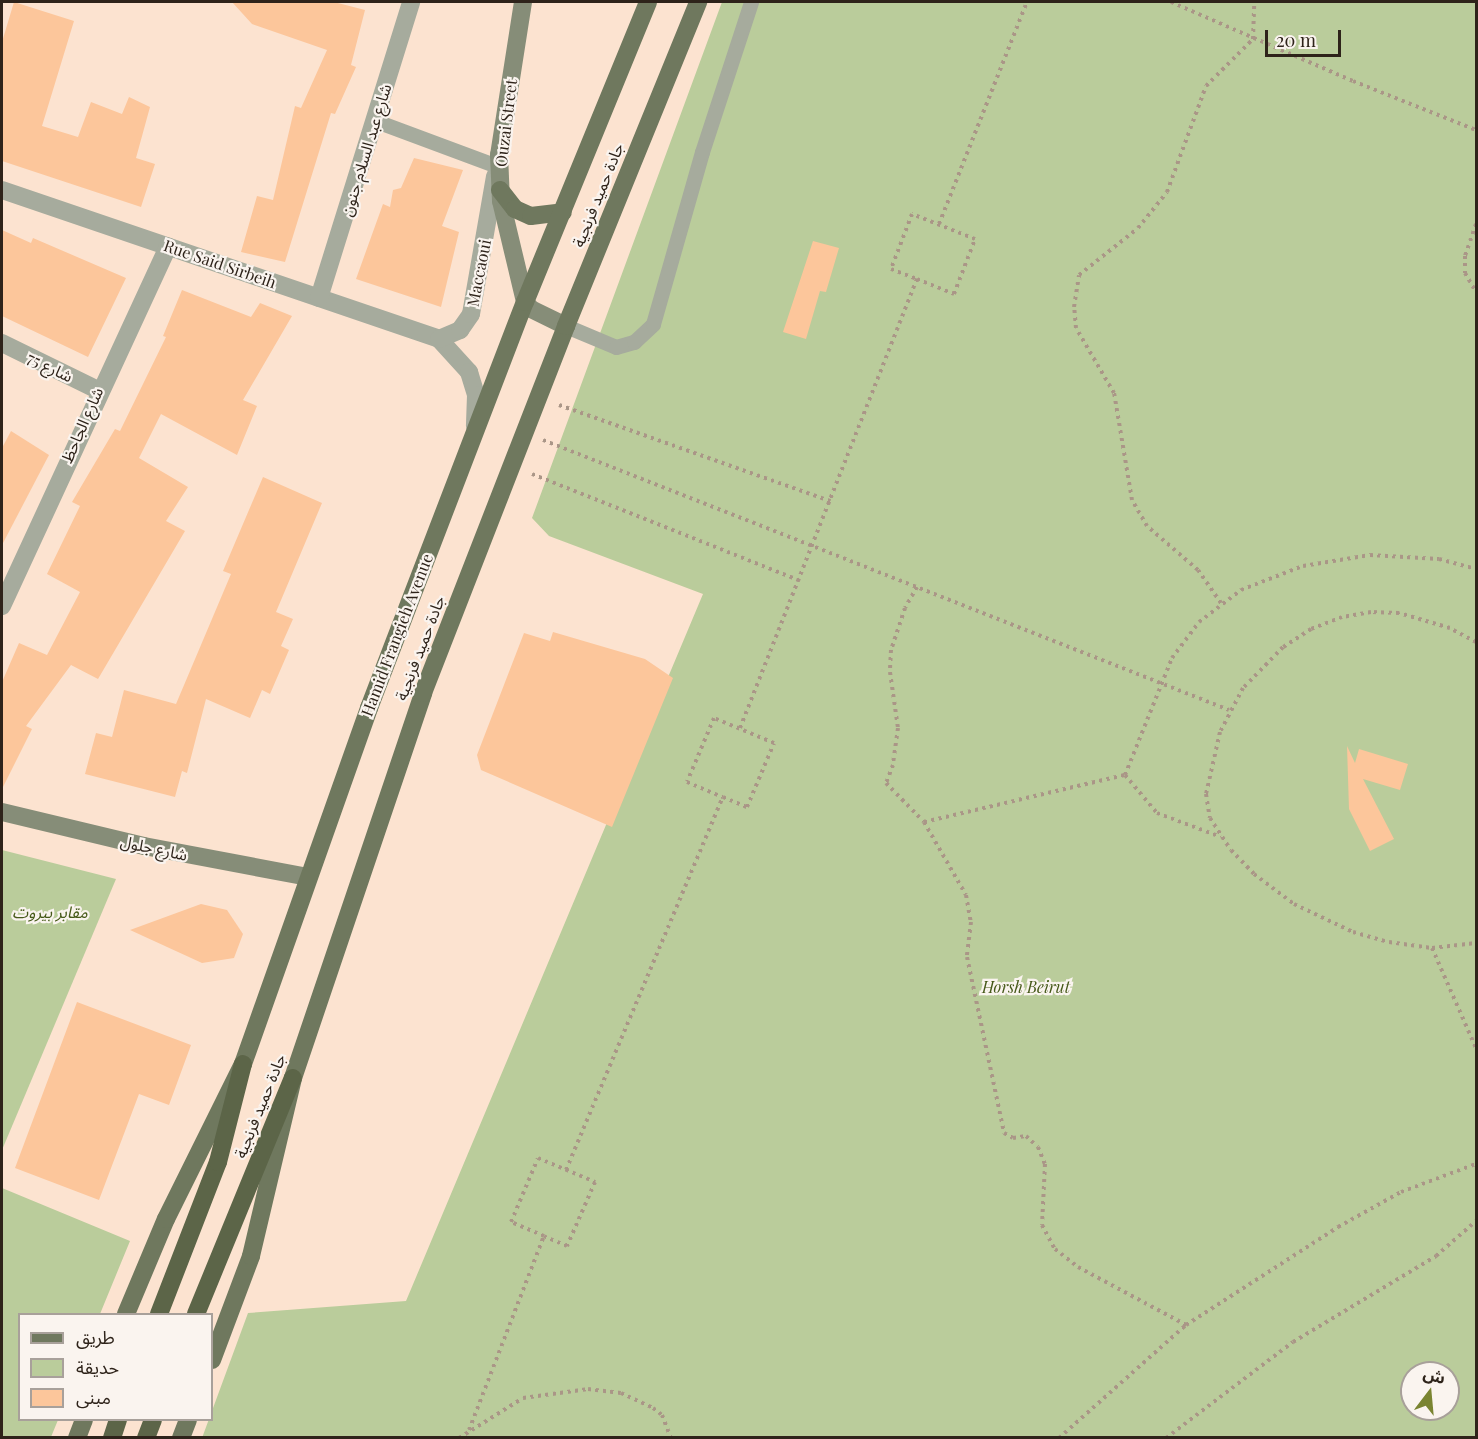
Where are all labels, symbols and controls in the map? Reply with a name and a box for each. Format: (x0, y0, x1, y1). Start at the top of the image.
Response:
scale bar (1268, 18, 1344, 56)
text: 20 m (1276, 28, 1316, 52)
street label: Ouzai Street (491, 78, 521, 168)
street label: شارع عبد السلام جنون (337, 81, 395, 219)
street label: جادة حميد فرنجية (568, 140, 628, 250)
street label: Rue Said Sirbeih (161, 236, 279, 292)
street label: Maccaoui (463, 238, 495, 308)
street label: شارع 75 (24, 348, 76, 386)
street label: شارع الجاحظ (57, 384, 107, 466)
street label: Hamid Frangieh Avenue (357, 551, 437, 719)
street label: جادة حميد فرنجية (391, 593, 449, 703)
street label: شارع جلول (119, 832, 189, 864)
park label: مقابر بيروت (12, 902, 88, 922)
park label: Horsh Beirut (982, 977, 1070, 997)
street label: جادة حميد فرنجية (230, 1051, 290, 1161)
legend (18, 1313, 213, 1421)
text: طريق (76, 1325, 115, 1349)
text: حديقة (76, 1355, 119, 1379)
north arrow (1400, 1361, 1460, 1421)
text: ش (1421, 1362, 1448, 1388)
text: مبنى (76, 1385, 111, 1409)

